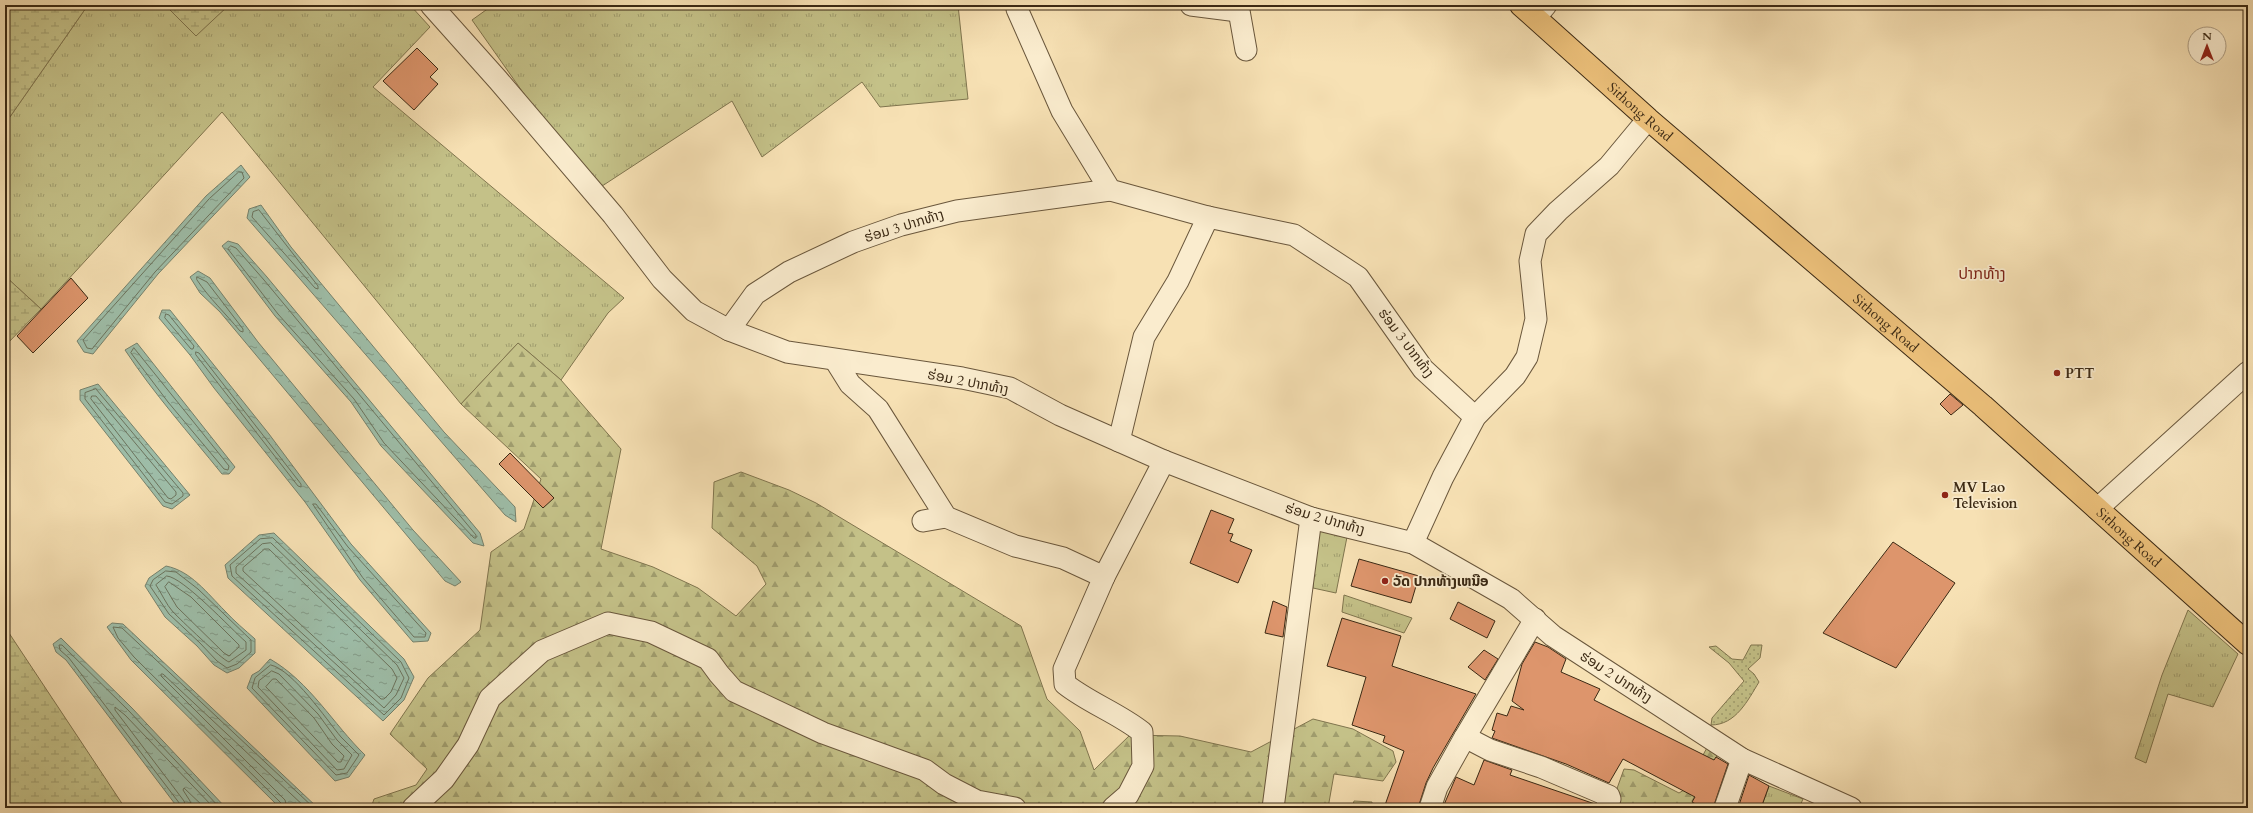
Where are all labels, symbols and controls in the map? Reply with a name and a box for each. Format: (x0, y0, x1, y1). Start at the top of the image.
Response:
north arrow (2187, 26, 2227, 66)
text: N (2202, 29, 2212, 44)
street label: Sithong Road (1604, 78, 1677, 146)
street label: ຮ່ອມ 3 ປາກທ້າງ (862, 205, 946, 247)
district label: ປາກທ້າງ (1958, 263, 2006, 285)
street label: Sithong Road (1849, 289, 1923, 357)
street label: ຮ່ອມ 3 ປາກທ້າງ (1374, 304, 1438, 382)
place label: PTT (2065, 364, 2094, 383)
street label: ຮ່ອມ 2 ປາກທ້າງ (926, 365, 1010, 399)
marker: PTT (2052, 368, 2062, 378)
place label: MV Lao Television (1953, 478, 2017, 513)
marker: MV Lao Television (1940, 490, 1950, 500)
street label: ຮ່ອມ 2 ປາກທ້າງ (1283, 499, 1367, 539)
street label: Sithong Road (2092, 503, 2166, 572)
place label: ວັດ ປາກທ້າງເຫນືອ (1393, 572, 1489, 591)
marker: ວັດ ປາກທ້າງເຫນືອ (1380, 576, 1390, 586)
street label: ຮ່ອມ 2 ປາກທ້າງ (1576, 647, 1656, 707)

